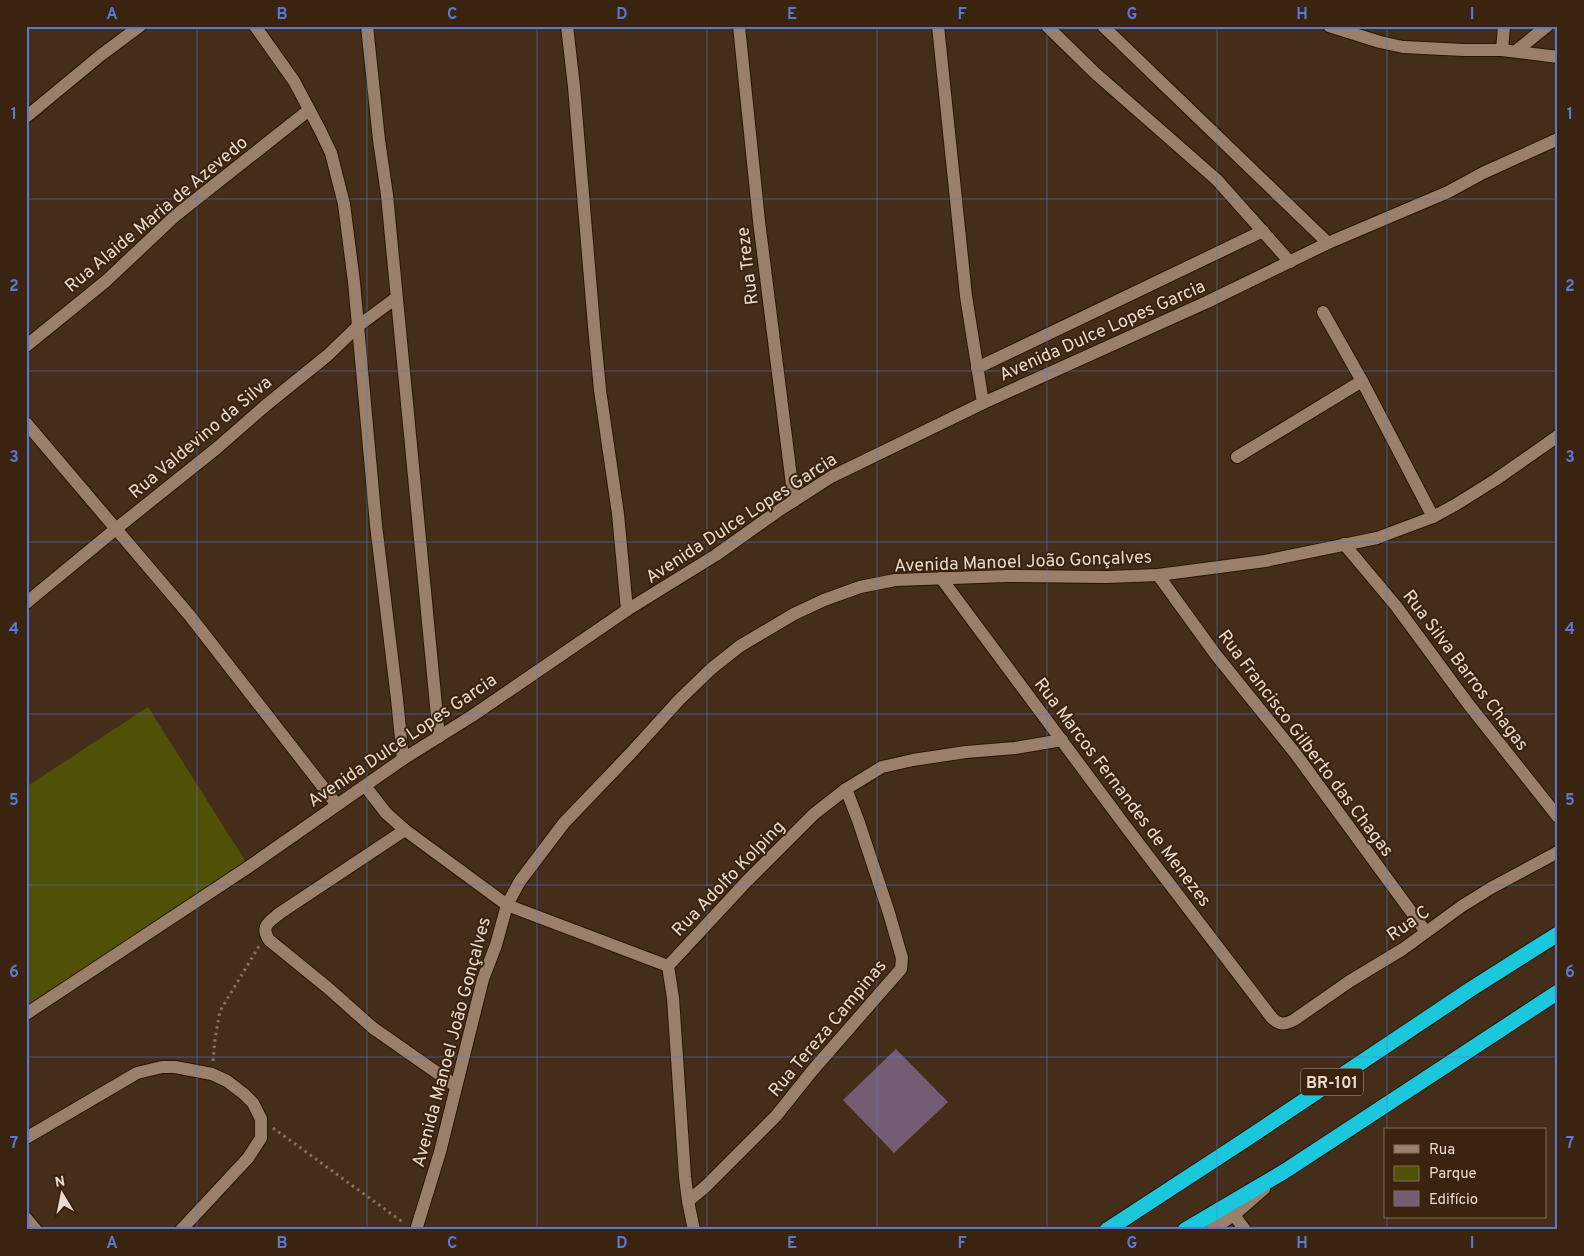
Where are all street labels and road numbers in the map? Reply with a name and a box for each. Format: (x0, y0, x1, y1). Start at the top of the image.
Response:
street label: Rua Alaide Maria de Azevedo (61, 132, 253, 298)
street label: Rua Treze (732, 225, 765, 306)
street label: Avenida Dulce Lopes Garcia (996, 275, 1209, 387)
street label: Rua Valdevino da Silva (125, 372, 277, 505)
street label: Avenida Dulce Lopes Garcia (642, 449, 842, 590)
street label: Avenida Manoel João Gonçalves (894, 546, 1153, 578)
street label: Rua Silva Barros Chagas (1397, 586, 1533, 756)
street label: Rua Francisco Gilberto das Chagas (1212, 626, 1398, 862)
street label: Avenida Dulce Lopes Garcia (304, 669, 502, 813)
street label: Rua Marcos Fernandes de Menezes (1028, 674, 1215, 912)
street label: Rua Adolfo Kolping (668, 816, 791, 942)
street label: Rua C (1383, 901, 1435, 947)
street label: Avenida Manoel João Gonçalves (408, 915, 497, 1170)
street label: Rua Tereza Campinas (764, 956, 892, 1102)
road number: BR-101 (1301, 1068, 1363, 1096)

